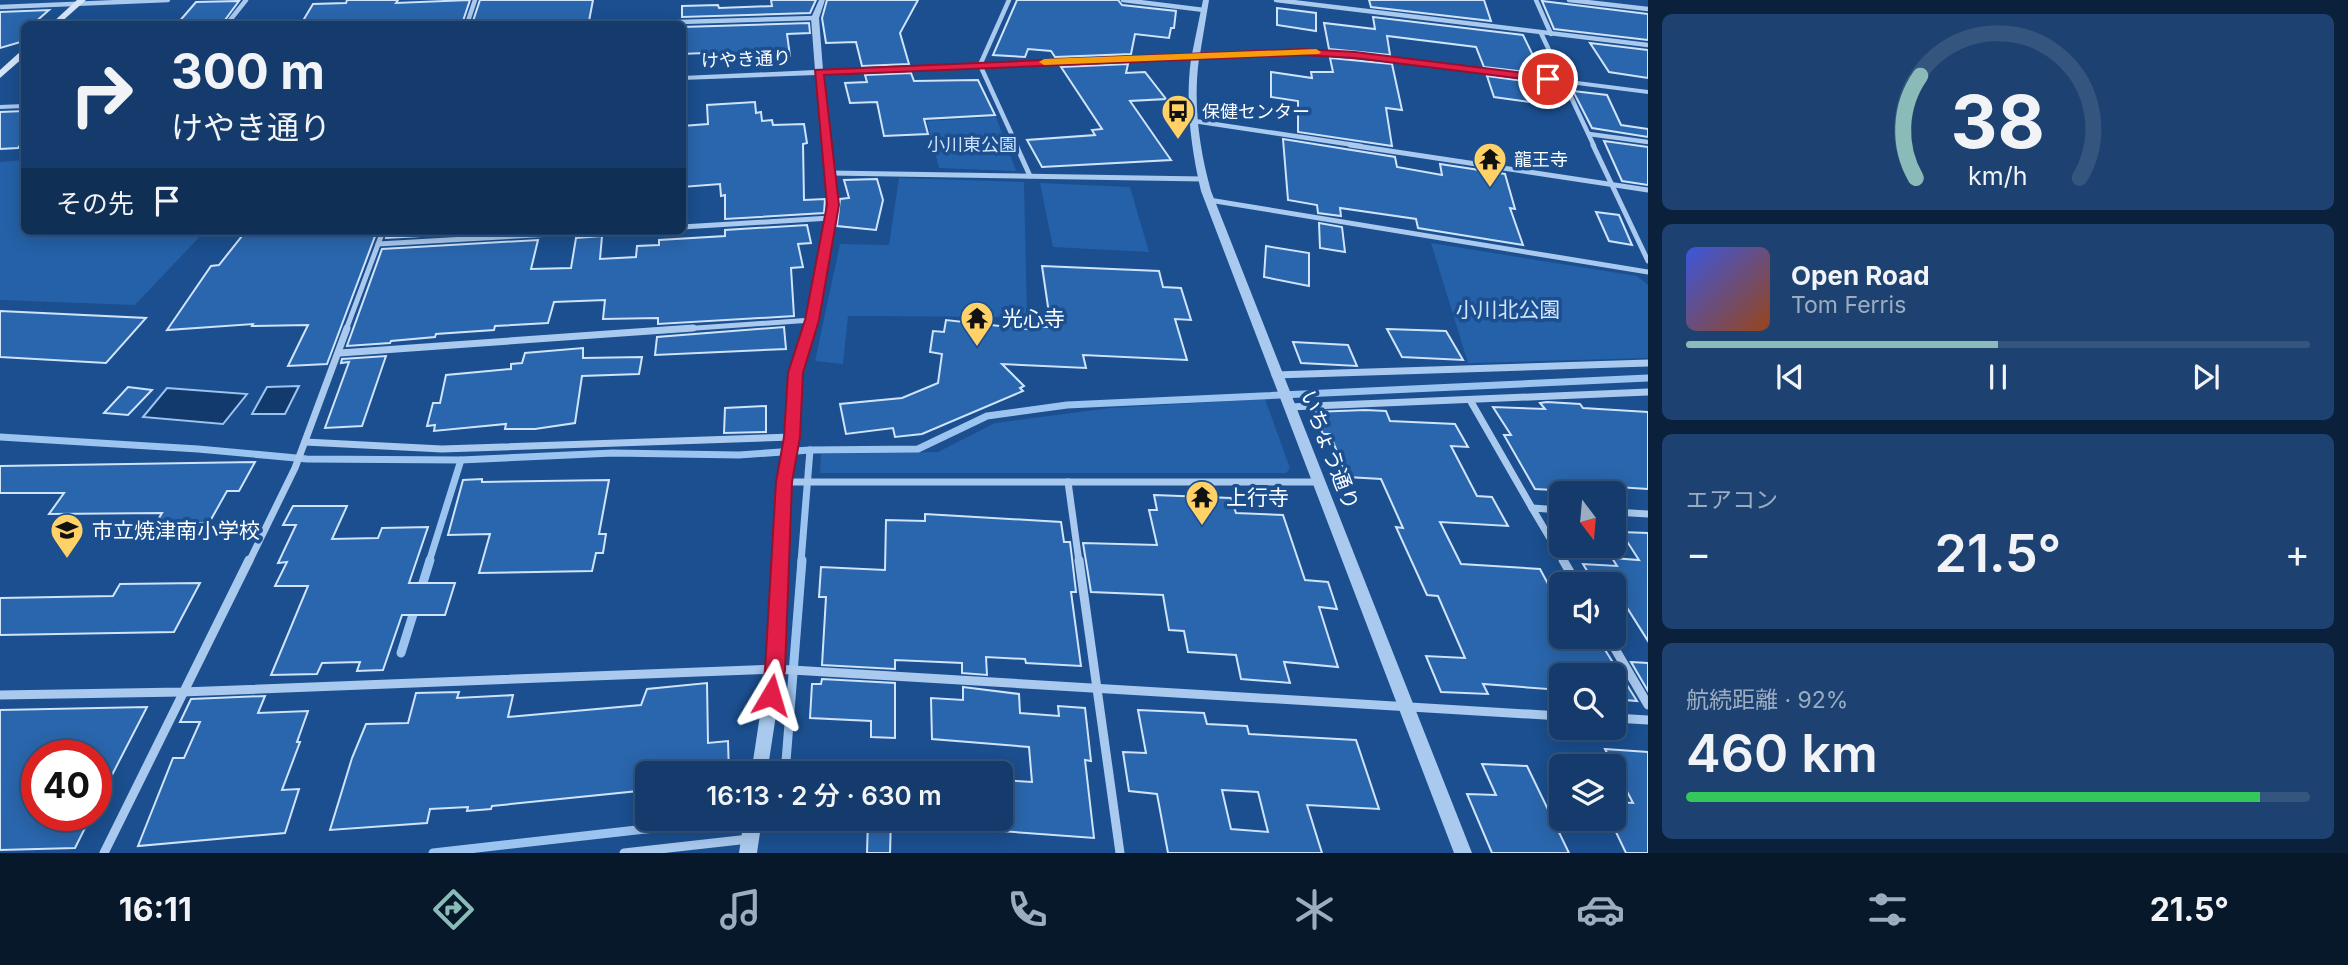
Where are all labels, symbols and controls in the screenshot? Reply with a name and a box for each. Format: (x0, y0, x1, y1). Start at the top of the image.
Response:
text: 300 m (171, 42, 325, 101)
street label: けやき通り (701, 47, 791, 71)
icon: right (56, 49, 147, 140)
pin (1518, 49, 1578, 109)
icon: arrive (1529, 60, 1567, 98)
text: 38 (1951, 77, 2045, 166)
bus stop icon: 保健センター (1159, 92, 1197, 141)
place label: 保健センター (1202, 101, 1310, 122)
text: けやき通り (171, 108, 331, 147)
park label: 小川東公園 (927, 134, 1017, 155)
temple icon: 龍王寺 (1471, 140, 1509, 189)
place label: 龍王寺 (1514, 149, 1568, 170)
text: km/h (1968, 161, 2028, 191)
icon: arrive (148, 182, 186, 220)
text: その先 (56, 188, 134, 219)
text: Open Road (1791, 260, 1930, 291)
text: Tom Ferris (1791, 291, 1906, 319)
park label: 小川北公園 (1456, 297, 1561, 322)
temple icon: 光心寺 (958, 299, 996, 348)
place label: 光心寺 (1002, 306, 1065, 331)
icon: previous (1771, 358, 1809, 396)
icon: pause (1979, 358, 2017, 396)
icon: next (2187, 358, 2225, 396)
street label: いちょう通り (1296, 387, 1364, 513)
temple icon: 上行寺 (1183, 478, 1221, 527)
north arrow (1549, 481, 1626, 558)
map controls (1549, 481, 1626, 831)
place label: 上行寺 (1226, 485, 1289, 510)
text: エアコン (1686, 486, 1778, 514)
school or university icon: 市立焼津南小学校 (48, 511, 86, 560)
place label: 市立焼津南小学校 (92, 518, 260, 543)
text: 21.5° (1935, 522, 2061, 585)
text: − (1686, 530, 1711, 576)
text: + (2285, 530, 2310, 576)
button: sound (1549, 572, 1626, 649)
position arrow (734, 658, 808, 732)
button: search (1549, 663, 1626, 740)
text: 航続距離 · 92% (1686, 686, 1848, 714)
text: 460 km (1686, 722, 1878, 785)
speed limit sign: 40 (21, 740, 112, 831)
button: layers (1549, 754, 1626, 831)
text: 16:13 · 2 分 · 630 m (706, 780, 942, 811)
icon: directions (429, 885, 478, 934)
icon: music (716, 885, 765, 934)
icon: phone (1003, 885, 1052, 934)
icon: climate (1290, 885, 1339, 934)
icon: car (1576, 885, 1625, 934)
icon: filters (1863, 885, 1912, 934)
text: 16:11 (119, 890, 192, 929)
text: 21.5° (2150, 890, 2229, 929)

